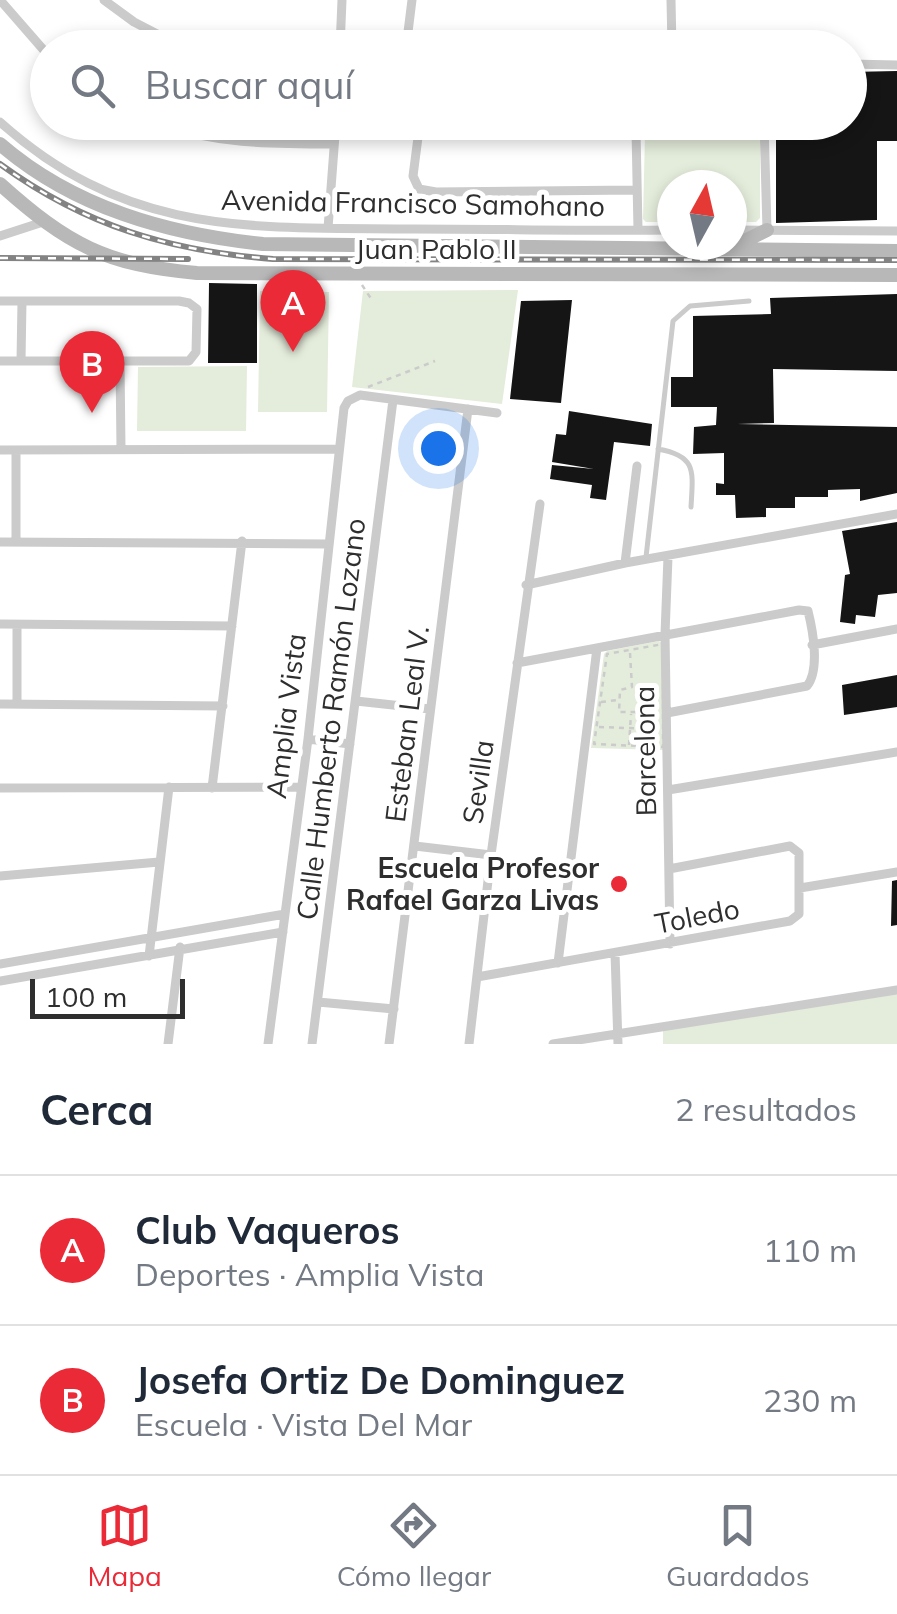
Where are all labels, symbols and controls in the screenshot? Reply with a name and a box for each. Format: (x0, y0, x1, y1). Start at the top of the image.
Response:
search box (30, 30, 867, 140)
icon: search (65, 58, 120, 113)
text: Buscar aquí (145, 61, 353, 109)
north arrow (657, 170, 747, 260)
street label: Avenida Francisco Samohano (221, 182, 605, 223)
street label: Juan Pablo II (355, 231, 517, 266)
pin: A (260, 270, 326, 352)
pin: B (59, 330, 124, 413)
your location (413, 423, 464, 474)
street label: Calle Humberto Ramón Lozano (288, 516, 373, 922)
street label: Esteban Leal V. (377, 624, 436, 824)
street label: Amplia Vista (258, 631, 313, 800)
street label: Barcelona (626, 685, 663, 817)
street label: Sevilla (454, 738, 501, 826)
place label: Escuela Profesor Rafael Garza Livas (346, 850, 599, 917)
marker: Escuela Profesor Rafael Garza Livas (608, 873, 630, 895)
street label: Toledo (652, 890, 742, 941)
scale bar (30, 974, 185, 1018)
text: 100 m (45, 979, 127, 1014)
text: Cerca (40, 1083, 154, 1136)
text: 2 resultados (675, 1089, 857, 1129)
text: Club Vaqueros (135, 1206, 399, 1254)
text: A (60, 1230, 85, 1270)
text: 110 m (763, 1230, 857, 1270)
text: Deportes · Amplia Vista (135, 1254, 484, 1294)
text: Josefa Ortiz De Dominguez (135, 1356, 625, 1404)
text: B (61, 1380, 84, 1420)
text: 230 m (763, 1380, 857, 1420)
text: Escuela · Vista Del Mar (135, 1404, 472, 1444)
tab: Mapa (87, 1498, 162, 1593)
tab: Cómo llegar (337, 1498, 491, 1593)
tab: Guardados (666, 1498, 810, 1593)

